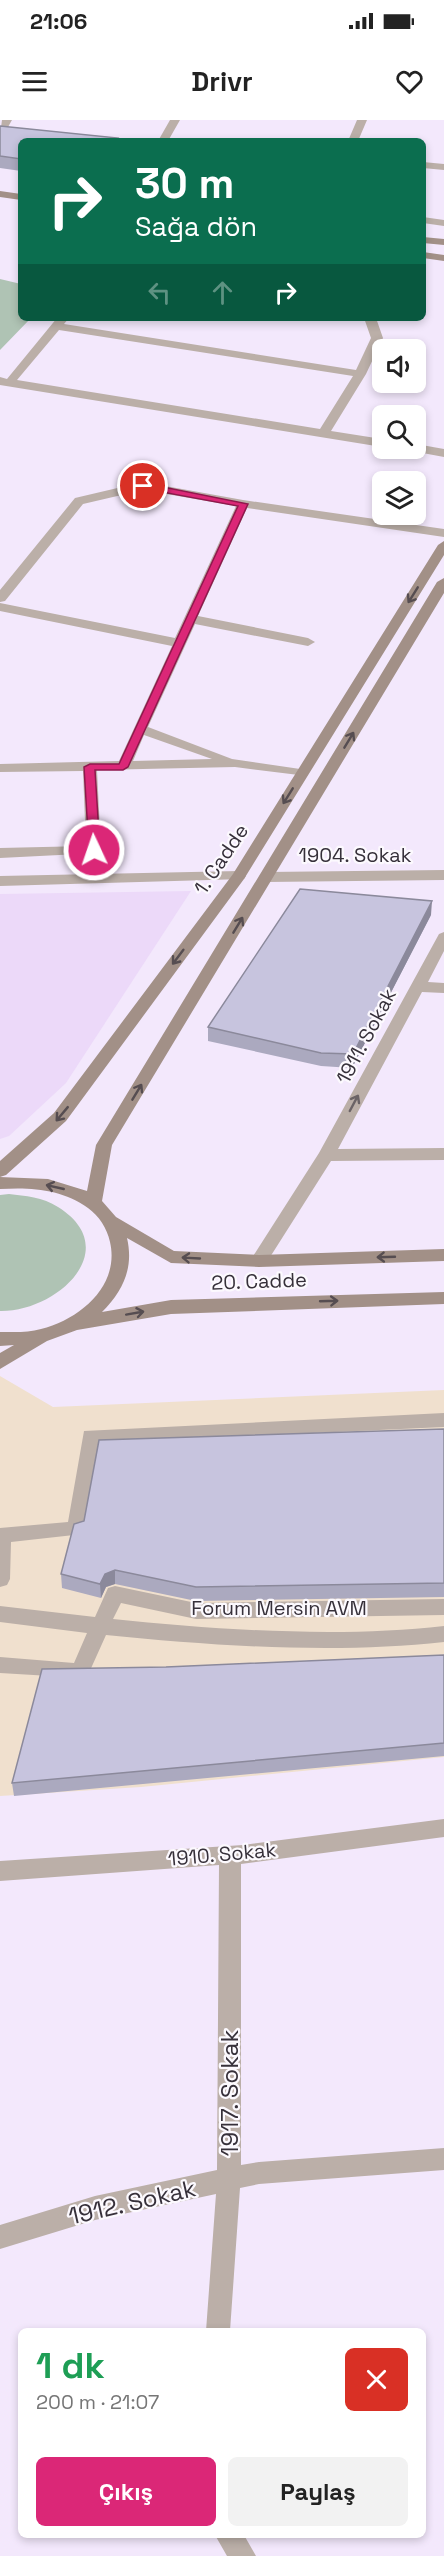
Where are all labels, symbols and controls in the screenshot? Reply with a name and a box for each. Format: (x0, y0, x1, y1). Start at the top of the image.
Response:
text: 21:06 (30, 7, 87, 35)
text: Drivr (191, 64, 253, 99)
icon: menu (18, 65, 51, 98)
icon: heart (393, 65, 426, 98)
text: 30 m (135, 157, 234, 210)
icon: right (36, 162, 114, 240)
text: Sağa dön (135, 209, 257, 244)
icon: left (143, 276, 176, 309)
icon: ahead (206, 276, 239, 309)
icon: right (269, 276, 302, 309)
map controls (372, 339, 426, 525)
button: sound (372, 339, 426, 393)
button: search (372, 405, 426, 459)
pin (117, 460, 168, 511)
icon: arrive (126, 469, 159, 502)
button: layers (372, 471, 426, 525)
one-way arrow (407, 586, 419, 603)
one-way arrow (344, 732, 356, 749)
one-way arrow (281, 787, 293, 804)
position arrow (62, 818, 126, 882)
street label: 1. Cadde (188, 819, 254, 899)
street label: 1904. Sokak (299, 842, 412, 868)
one-way arrow (232, 917, 244, 934)
one-way arrow (172, 949, 185, 965)
street label: 1911. Sokak (330, 984, 402, 1088)
one-way arrow (131, 1084, 143, 1101)
one-way arrow (348, 1095, 360, 1112)
one-way arrow (55, 1106, 68, 1122)
one-way arrow (46, 1180, 65, 1192)
one-way arrow (376, 1251, 396, 1262)
one-way arrow (181, 1252, 201, 1263)
street label: 20. Cadde (211, 1266, 307, 1296)
one-way arrow (319, 1296, 339, 1307)
one-way arrow (124, 1307, 144, 1318)
street label: Forum Mersin AVM (191, 1595, 367, 1621)
street label: 1910. Sokak (167, 1836, 277, 1872)
street label: 1917. Sokak (214, 2029, 245, 2157)
street label: 1912. Sokak (65, 2172, 199, 2232)
text: 1 dk (36, 2343, 105, 2389)
button: close (345, 2348, 408, 2411)
text: 200 m · 21:07 (36, 2389, 159, 2415)
button: Çıkış (36, 2457, 216, 2526)
button: Paylaş (228, 2457, 408, 2526)

